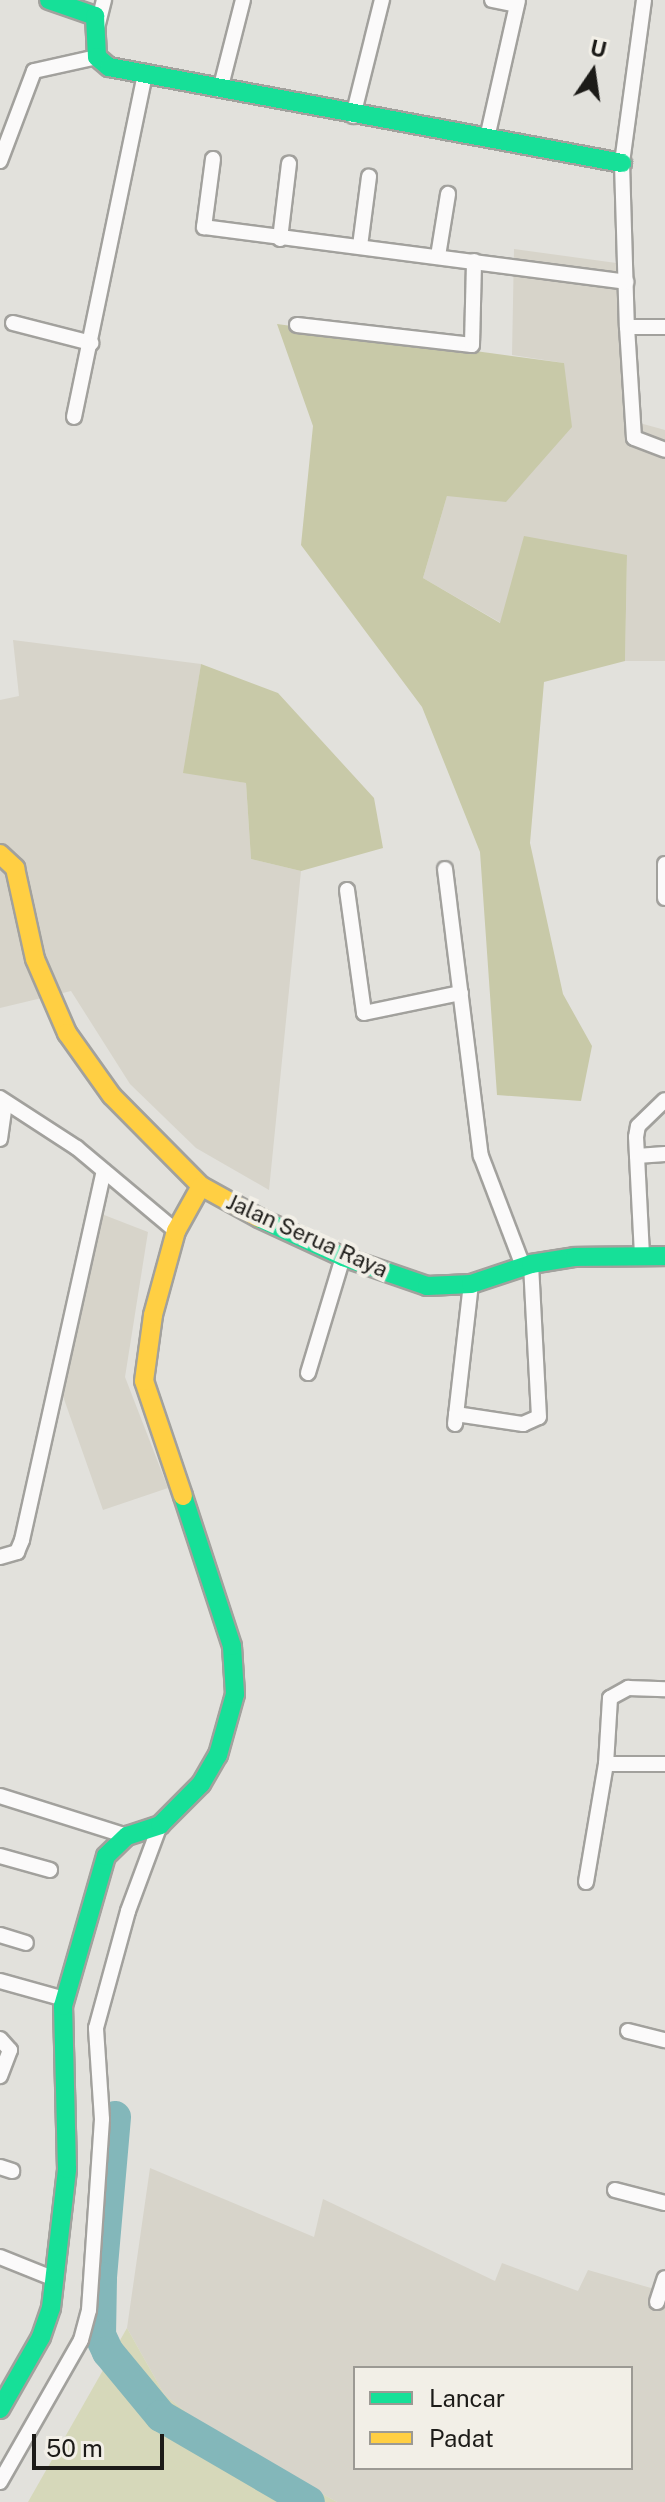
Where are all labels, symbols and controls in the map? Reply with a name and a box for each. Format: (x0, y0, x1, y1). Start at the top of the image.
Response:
north arrow (553, 32, 633, 112)
text: U (588, 34, 609, 63)
street label: Jalan Serua Raya (222, 1189, 392, 1283)
legend (353, 2366, 633, 2470)
text: Lancar (429, 2384, 505, 2412)
scale bar (36, 2418, 168, 2468)
text: Padat (429, 2424, 494, 2452)
text: 50 m (46, 2434, 103, 2462)

